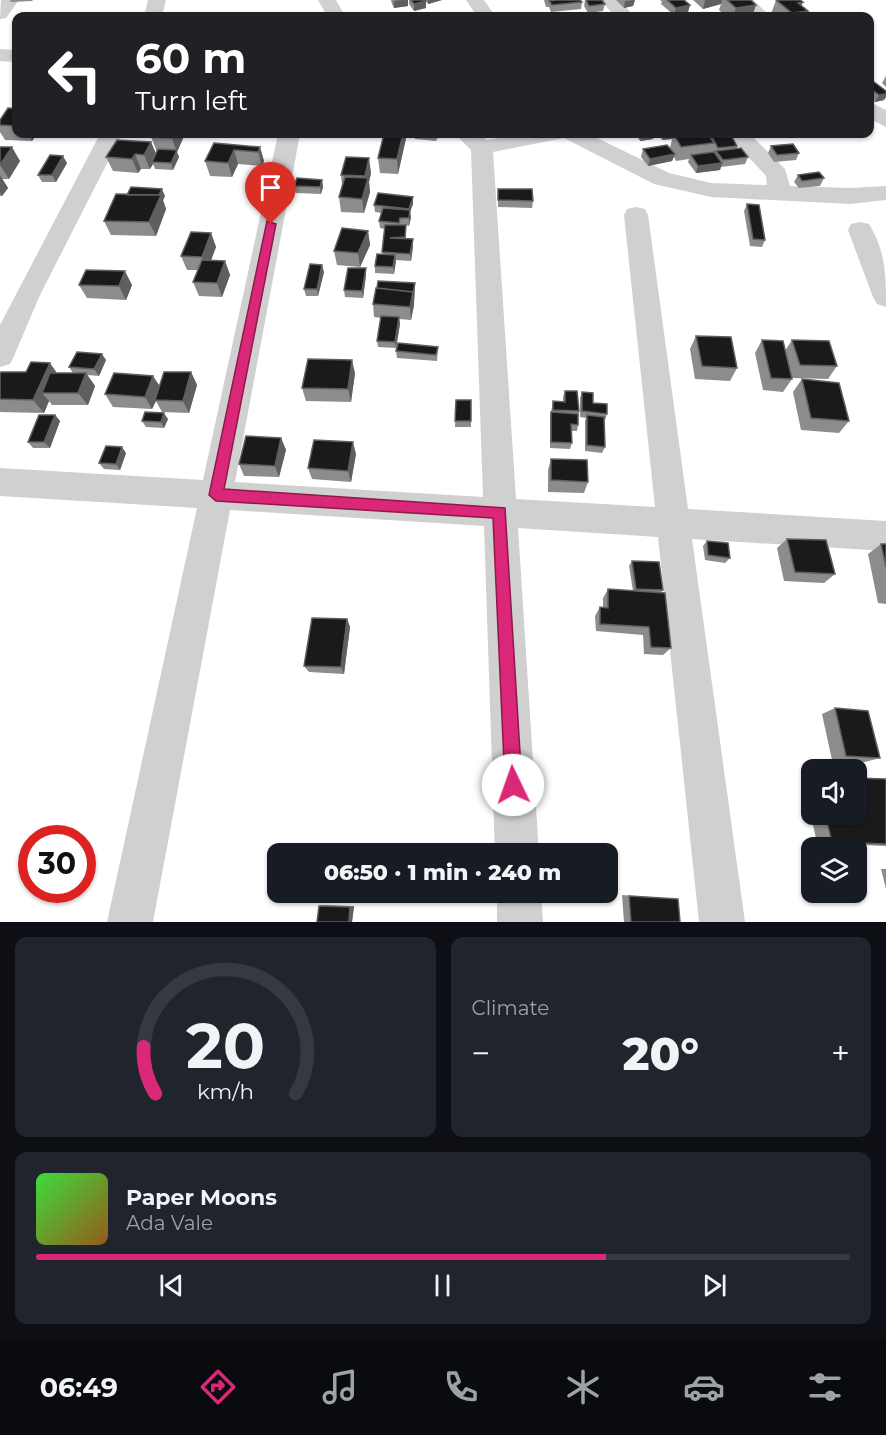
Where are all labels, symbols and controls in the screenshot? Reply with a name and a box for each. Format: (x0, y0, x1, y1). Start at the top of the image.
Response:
text: 60 m (135, 32, 246, 84)
icon: left (36, 36, 114, 114)
text: Turn left (135, 84, 248, 117)
pin (245, 162, 296, 224)
icon: arrive (254, 171, 287, 204)
position arrow (481, 753, 545, 817)
map controls (801, 759, 867, 903)
button: sound (801, 759, 867, 825)
speed limit sign: 30 (18, 825, 96, 903)
button: layers (801, 837, 867, 903)
text: 06:50 · 1 min · 240 m (324, 859, 561, 886)
text: Climate (472, 996, 549, 1020)
text: 20 (186, 1008, 265, 1084)
text: 20° (622, 1026, 699, 1081)
text: − (472, 1033, 490, 1073)
text: + (831, 1033, 850, 1073)
text: km/h (197, 1078, 254, 1104)
text: Paper Moons (126, 1184, 277, 1211)
text: Ada Vale (126, 1211, 213, 1235)
icon: previous (155, 1269, 188, 1302)
icon: pause (426, 1269, 459, 1302)
icon: next (698, 1269, 731, 1302)
icon: directions (197, 1366, 239, 1408)
icon: music (319, 1366, 361, 1408)
icon: phone (440, 1366, 482, 1408)
icon: climate (562, 1366, 604, 1408)
icon: car (683, 1366, 725, 1408)
icon: filters (804, 1366, 846, 1408)
text: 06:49 (40, 1371, 118, 1404)

